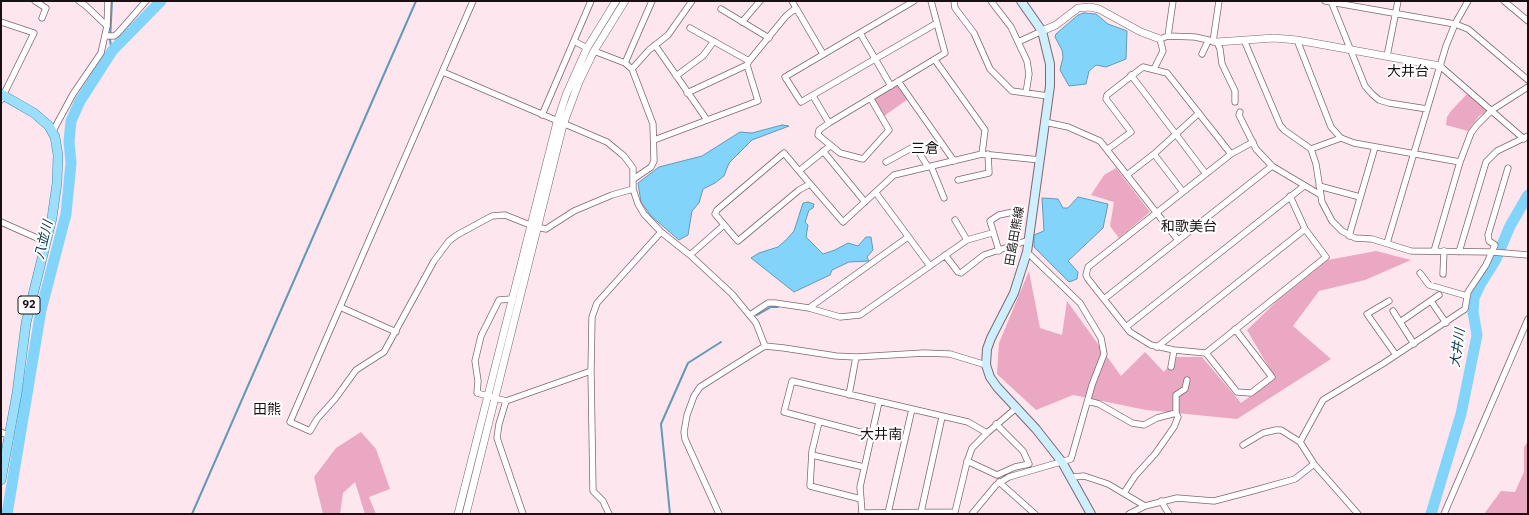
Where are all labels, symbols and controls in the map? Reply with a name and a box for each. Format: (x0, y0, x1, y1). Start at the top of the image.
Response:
district label: 大井台 (1387, 64, 1429, 80)
district label: 三倉 (911, 141, 939, 157)
street label: 田島田熊線 (1003, 205, 1027, 267)
water label: 八並川 (32, 219, 56, 261)
district label: 和歌美台 (1161, 219, 1217, 235)
road number: 92 (18, 296, 40, 314)
water label: 大井川 (1448, 328, 1468, 368)
district label: 田熊 (253, 402, 281, 418)
district label: 大井南 (860, 427, 902, 443)

